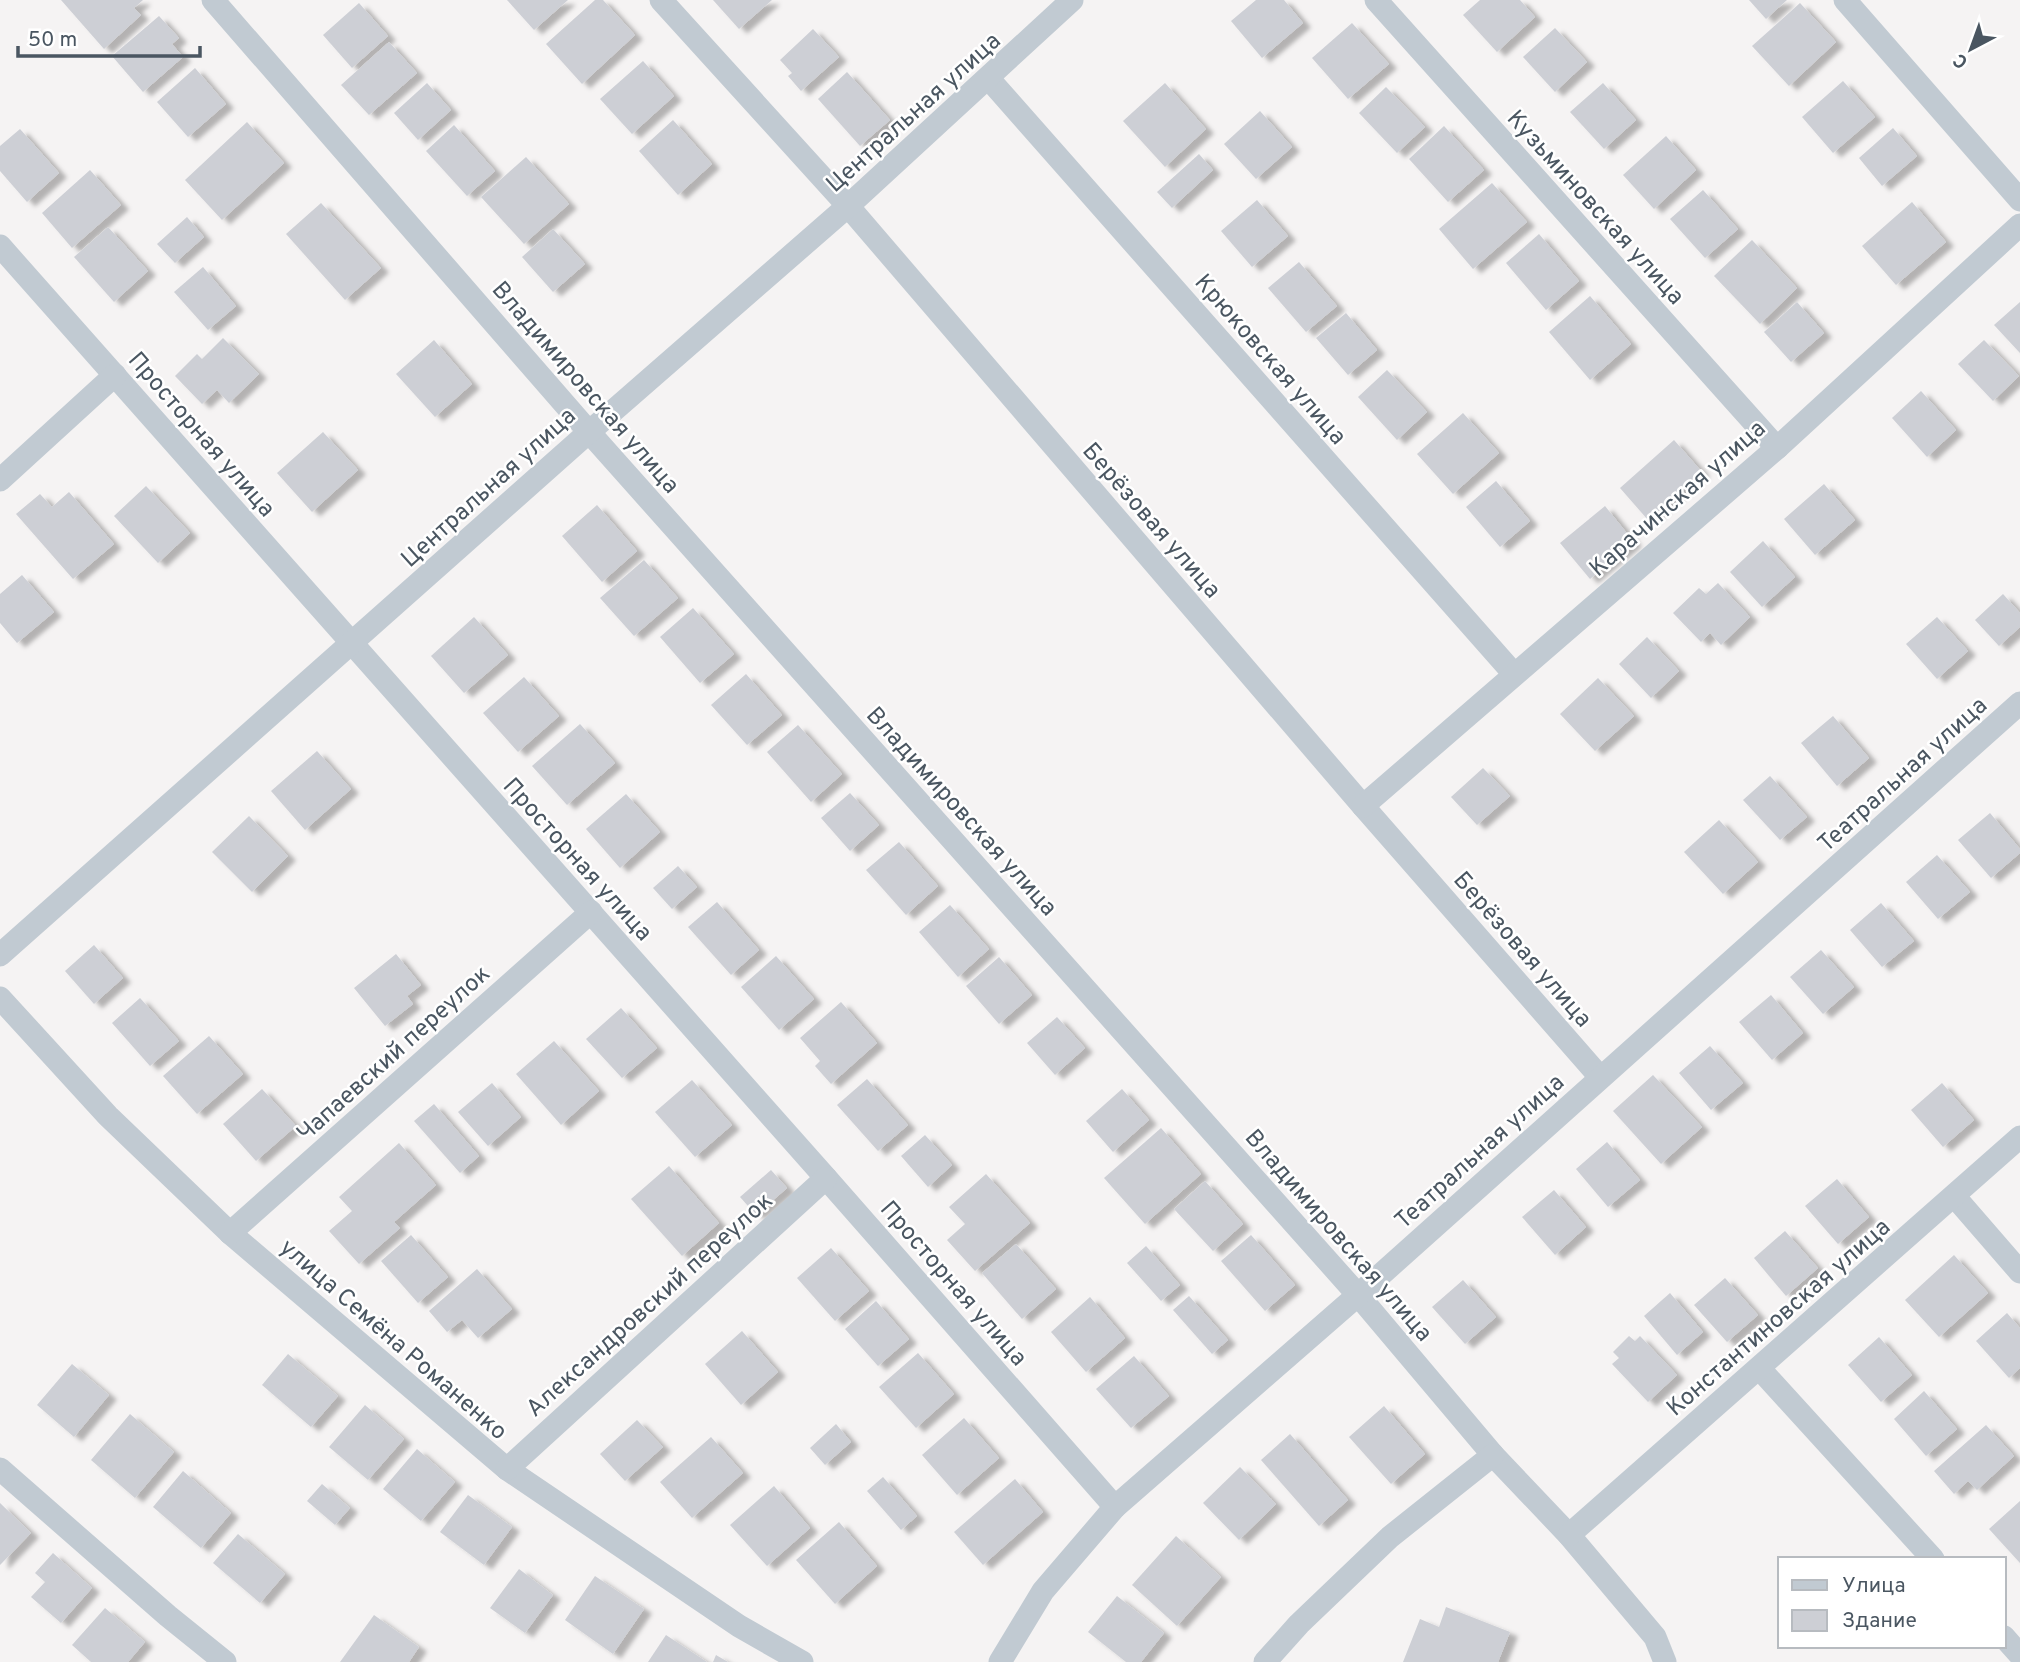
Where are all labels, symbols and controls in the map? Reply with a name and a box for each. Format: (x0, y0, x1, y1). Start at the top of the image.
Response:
scale bar (18, 14, 200, 58)
north arrow (1936, 14, 2006, 84)
text: 50 m (28, 27, 77, 54)
street label: Центральная улица (821, 27, 1008, 200)
text: С (1949, 47, 1974, 73)
street label: Кузьминовская улица (1499, 105, 1690, 312)
street label: Крюковская улица (1187, 269, 1352, 452)
street label: Владимировская улица (484, 276, 685, 501)
street label: Просторная улица (120, 346, 281, 524)
street label: Центральная улица (396, 402, 583, 575)
street label: Карачинская улица (1584, 415, 1773, 584)
street label: Берёзовая улица (1075, 437, 1226, 605)
street label: Театральная улица (1812, 691, 1994, 860)
street label: Владимировская улица (859, 701, 1063, 923)
street label: Просторная улица (495, 772, 658, 948)
street label: Берёзовая улица (1446, 866, 1597, 1034)
street label: Чапаевский переулок (291, 960, 497, 1149)
street label: Театральная улица (1389, 1068, 1571, 1237)
street label: Владимировская улица (1237, 1124, 1438, 1349)
street label: Александровский переулок (521, 1187, 780, 1424)
street label: Просторная улица (872, 1195, 1033, 1373)
street label: Константиновская улица (1661, 1213, 1897, 1424)
street label: улица Семёна Романенко (273, 1233, 513, 1448)
legend (1778, 1557, 2006, 1648)
text: Улица (1842, 1573, 1906, 1600)
text: Здание (1842, 1608, 1917, 1635)

